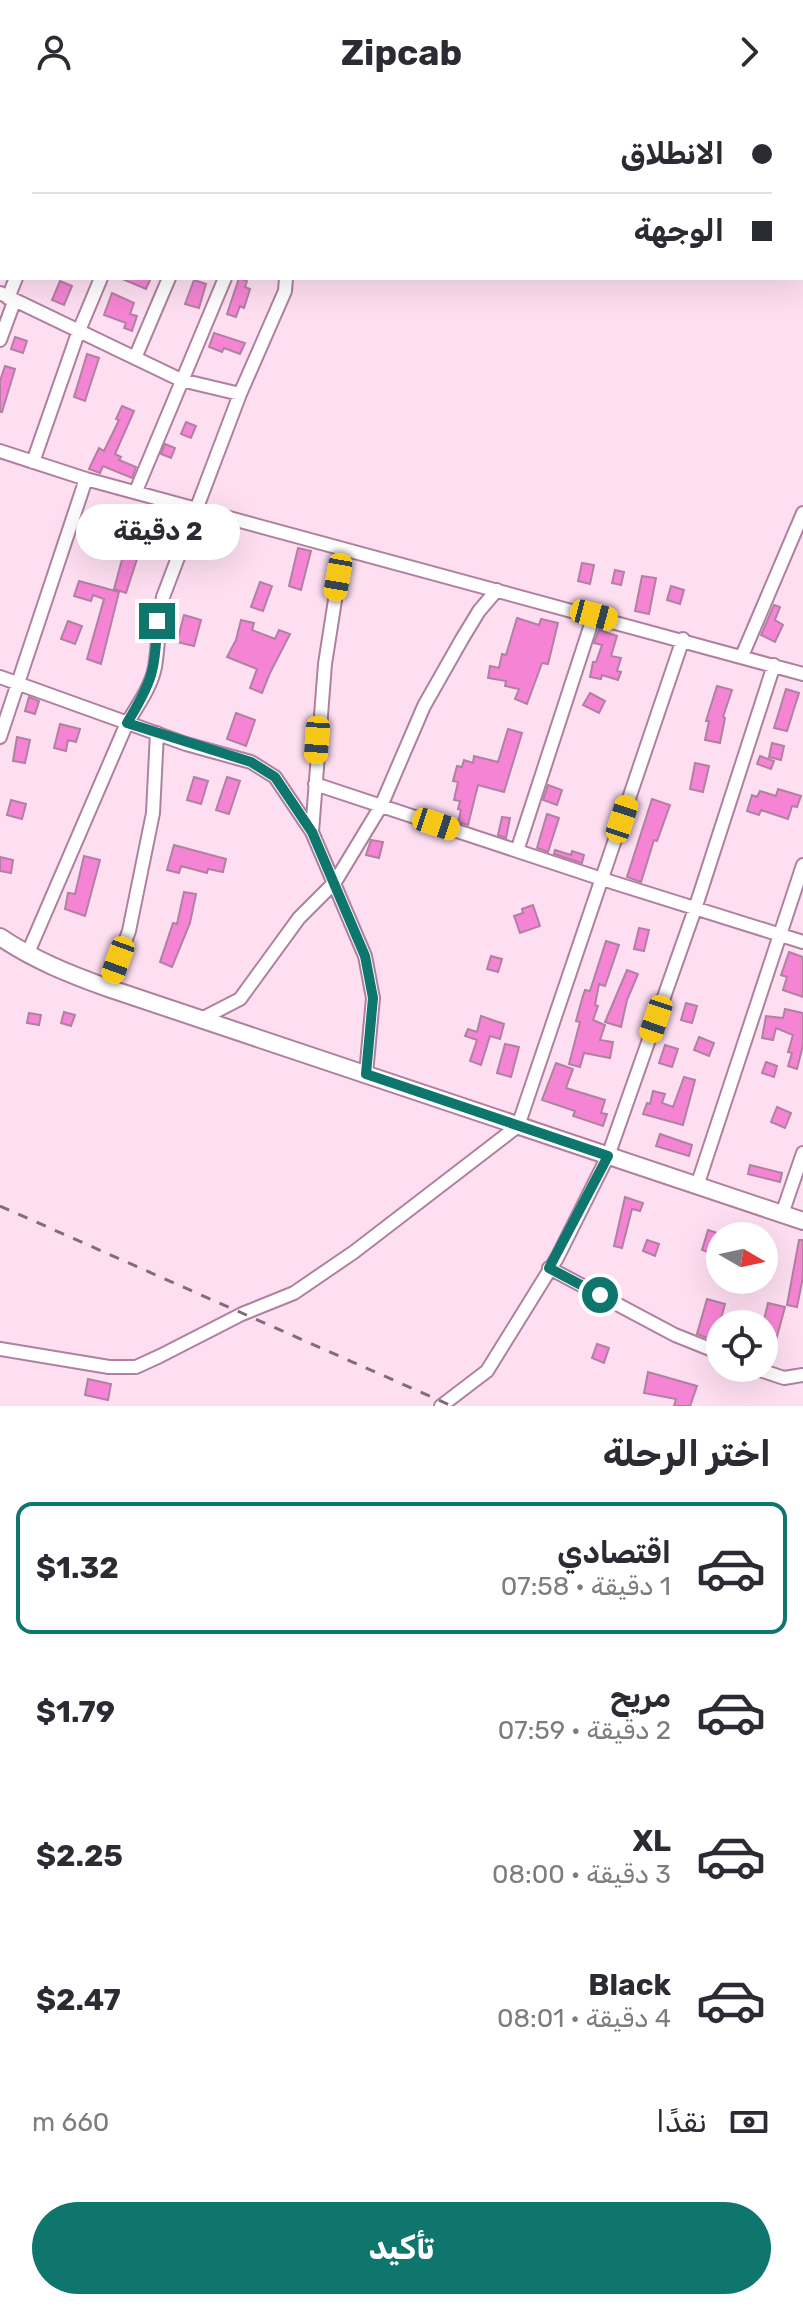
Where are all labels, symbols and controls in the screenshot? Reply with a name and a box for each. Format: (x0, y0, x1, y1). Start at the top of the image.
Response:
icon: person (32, 30, 76, 74)
icon: forward (727, 30, 771, 74)
text: Zipcab (341, 31, 462, 74)
text: الانطلاق (620, 136, 724, 172)
text: الوجهة (634, 213, 724, 249)
callout: 2 دقيقة (75, 505, 239, 561)
text: 2 دقيقة (113, 516, 203, 547)
car (322, 551, 354, 603)
car (568, 597, 620, 633)
route end (139, 603, 175, 639)
car (303, 715, 331, 765)
car (603, 792, 641, 846)
car (409, 805, 463, 843)
car (99, 933, 137, 987)
car (637, 992, 675, 1046)
north arrow (706, 1222, 778, 1294)
map controls (706, 1222, 778, 1382)
route start (582, 1277, 618, 1313)
button: locate (706, 1310, 778, 1382)
text: اختر الرحلة (603, 1432, 771, 1475)
icon: car (695, 1532, 767, 1604)
text: اقتصادي (557, 1535, 671, 1571)
text: $1.32 (36, 1550, 119, 1586)
text: 1 دقيقة · 07:58 (501, 1571, 671, 1602)
icon: car (695, 1676, 767, 1748)
text: مريح (610, 1679, 671, 1715)
text: $1.79 (36, 1694, 115, 1730)
text: 2 دقيقة · 07:59 (498, 1715, 671, 1746)
icon: car (695, 1820, 767, 1892)
text: XL (632, 1823, 671, 1859)
text: $2.25 (36, 1838, 123, 1874)
text: 3 دقيقة · 08:00 (492, 1859, 671, 1890)
icon: car (695, 1964, 767, 2036)
text: Black (588, 1967, 671, 2003)
text: $2.47 (36, 1982, 121, 2018)
text: 4 دقيقة · 08:01 (497, 2003, 671, 2034)
icon: cash (727, 2100, 771, 2144)
text: نقدًا (656, 2104, 707, 2140)
text: 660 m (32, 2107, 109, 2138)
button: تأكيد (32, 2202, 771, 2294)

